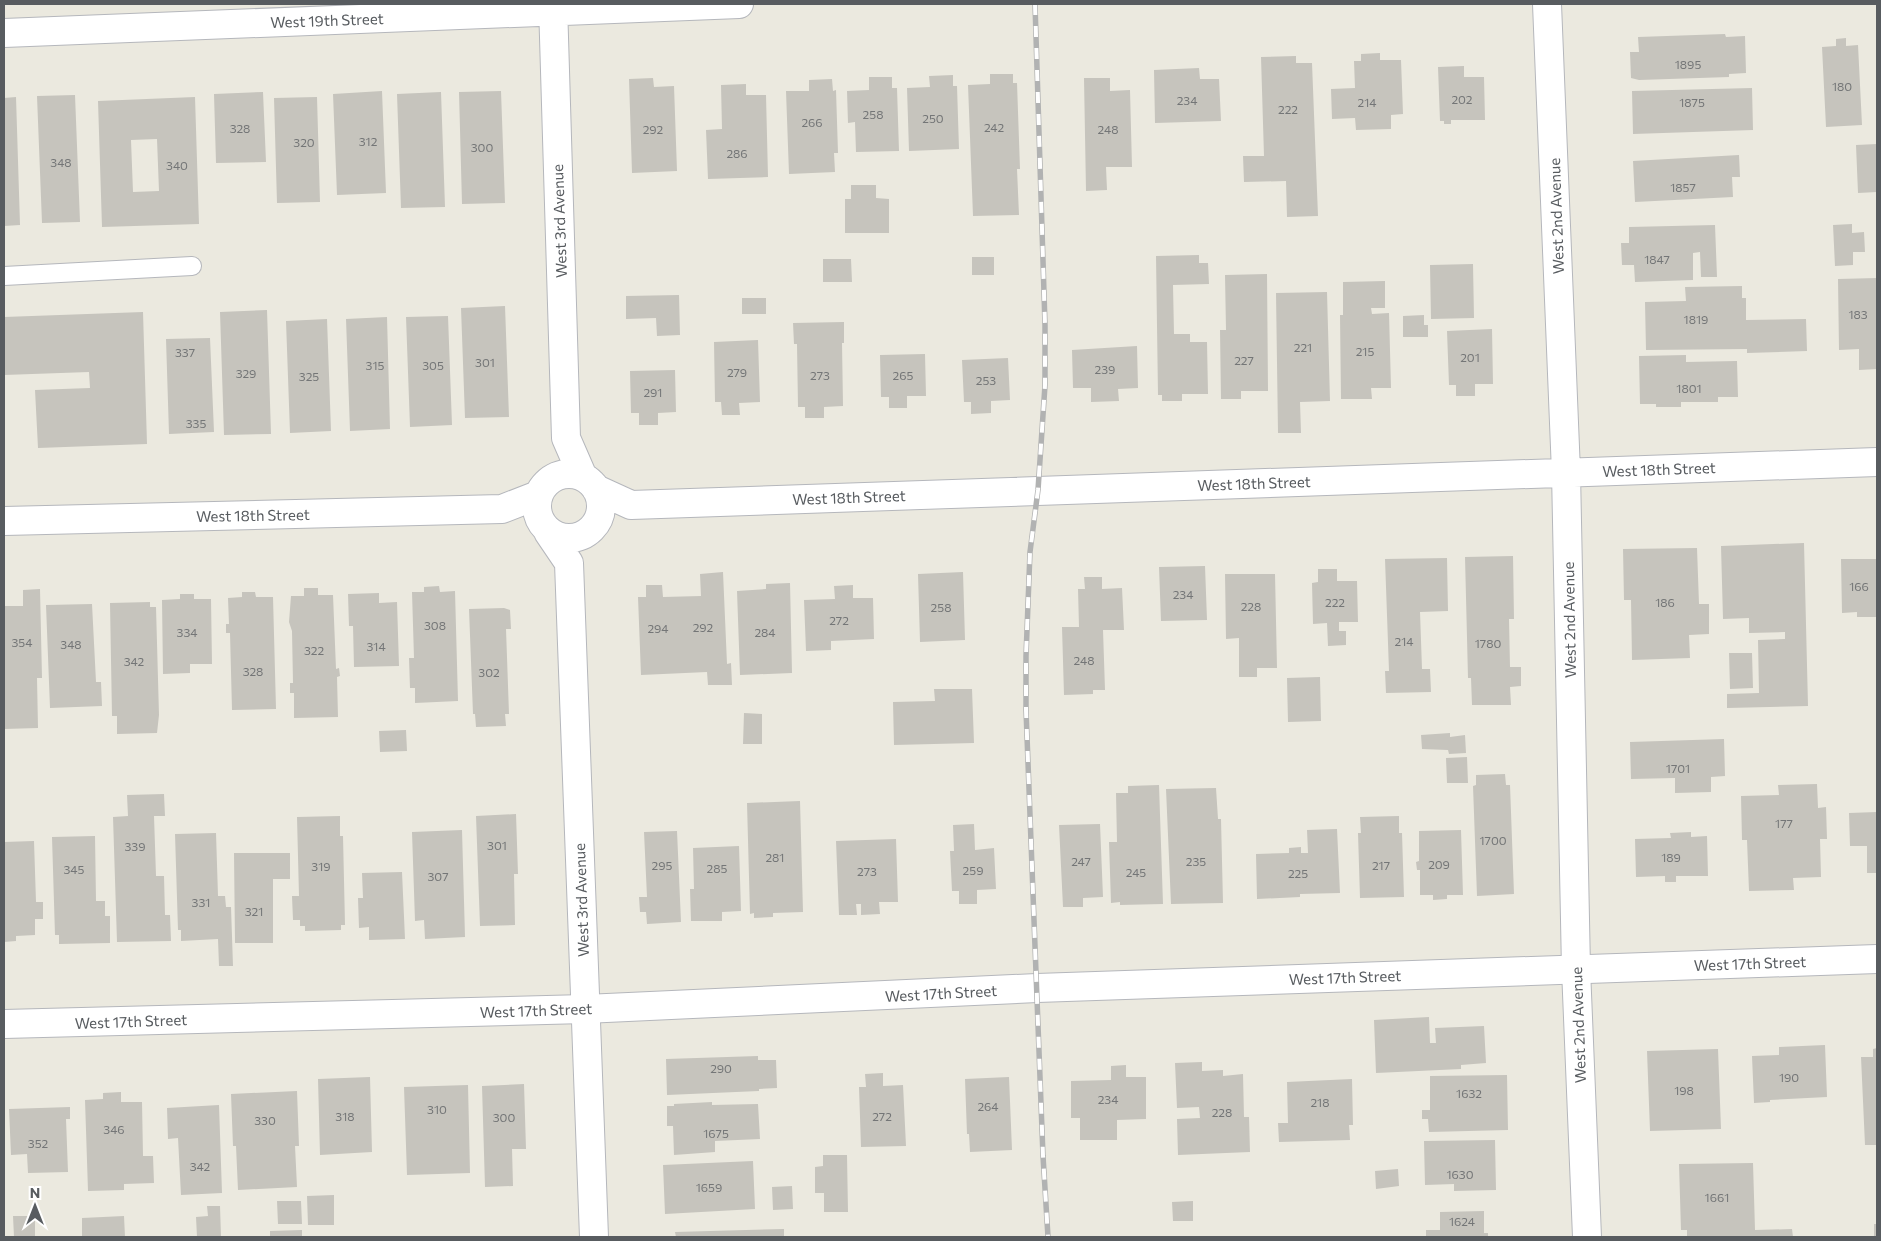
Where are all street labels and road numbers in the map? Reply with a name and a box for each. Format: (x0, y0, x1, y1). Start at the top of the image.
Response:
street label: West 19th Street (270, 9, 384, 31)
street label: West 2nd Avenue (1545, 157, 1567, 274)
street label: West 3rd Avenue (548, 164, 570, 278)
street label: West 18th Street (1602, 458, 1716, 480)
street label: West 18th Street (1197, 472, 1311, 494)
street label: West 18th Street (792, 486, 906, 508)
street label: West 18th Street (196, 505, 310, 525)
street label: West 2nd Avenue (1559, 562, 1579, 678)
street label: West 3rd Avenue (570, 843, 592, 957)
street label: West 17th Street (1694, 952, 1806, 974)
street label: West 17th Street (1289, 966, 1401, 988)
street label: West 2nd Avenue (1567, 966, 1589, 1083)
street label: West 17th Street (884, 981, 998, 1005)
street label: West 17th Street (480, 999, 592, 1021)
street label: West 17th Street (75, 1010, 187, 1032)

